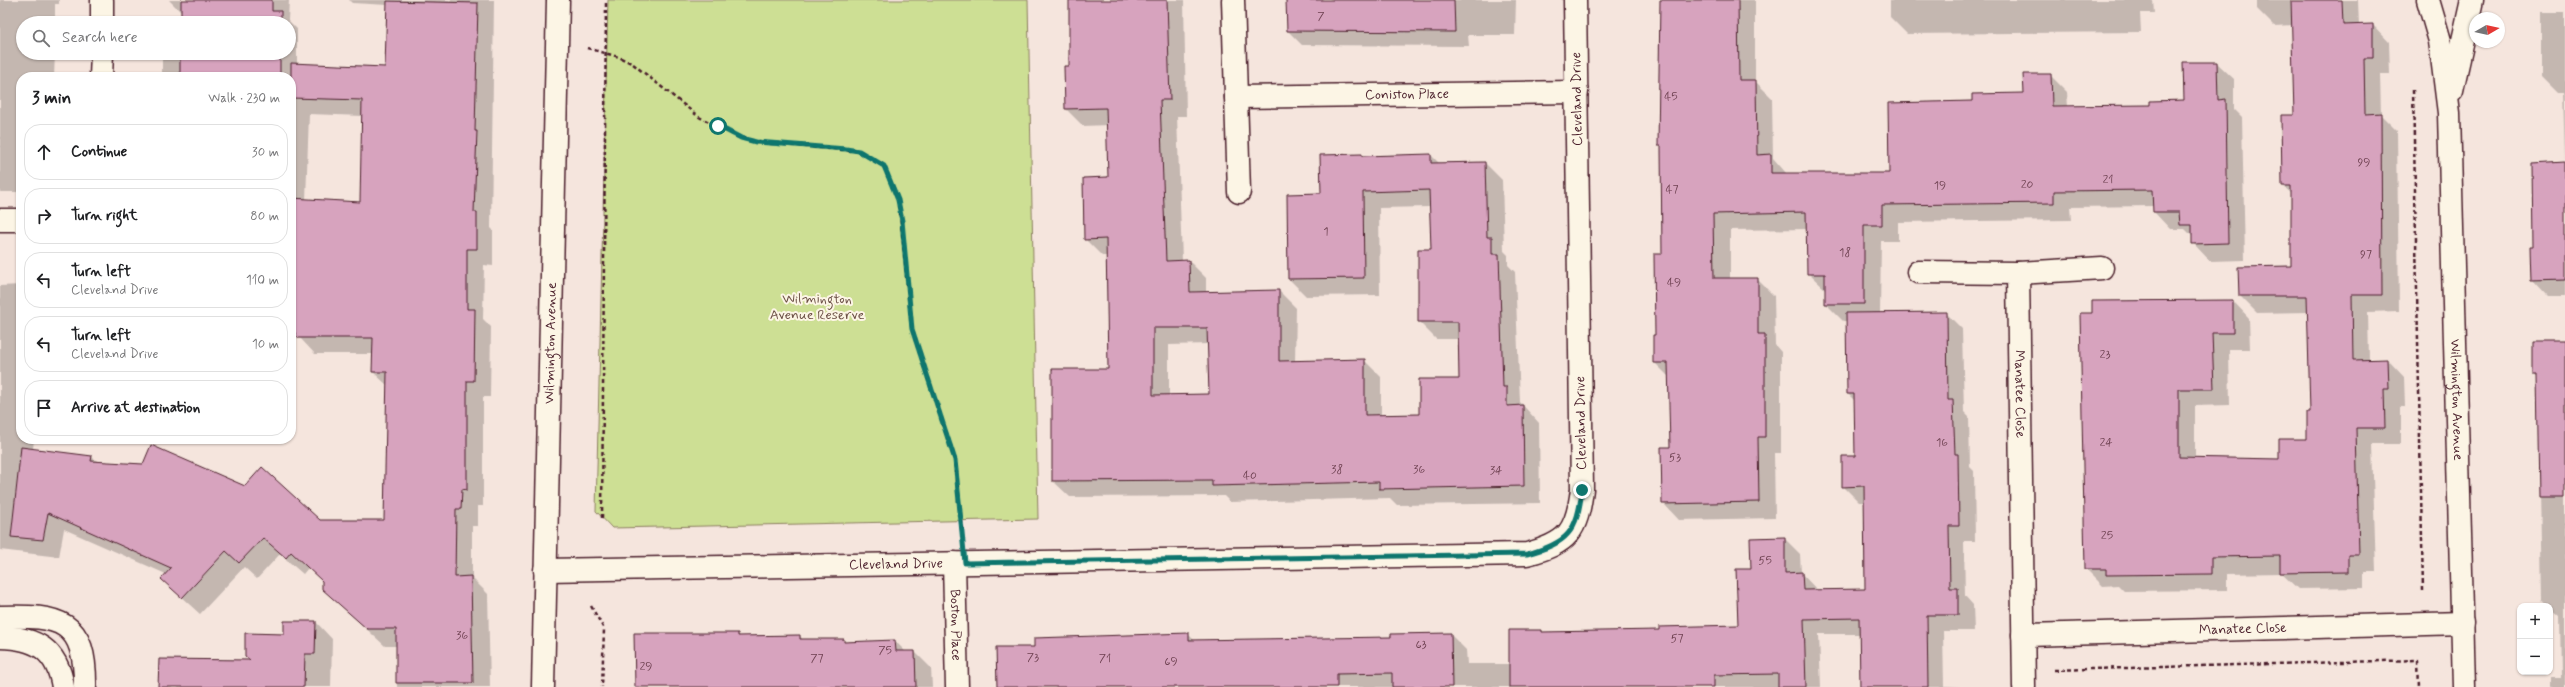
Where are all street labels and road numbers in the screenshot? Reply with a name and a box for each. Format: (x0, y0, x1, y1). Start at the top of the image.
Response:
street label: Cleveland Drive (1567, 52, 1587, 146)
street label: Coniston Place (1365, 85, 1449, 104)
street label: Wilmington Avenue (540, 282, 561, 404)
street label: Wilmington Avenue (2445, 339, 2467, 461)
street label: Manatee Close (2010, 350, 2029, 438)
street label: Cleveland Drive (1571, 376, 1591, 470)
street label: Cleveland Drive (849, 555, 943, 574)
street label: Boston Place (946, 589, 965, 661)
street label: Manatee Close (2199, 619, 2288, 639)

